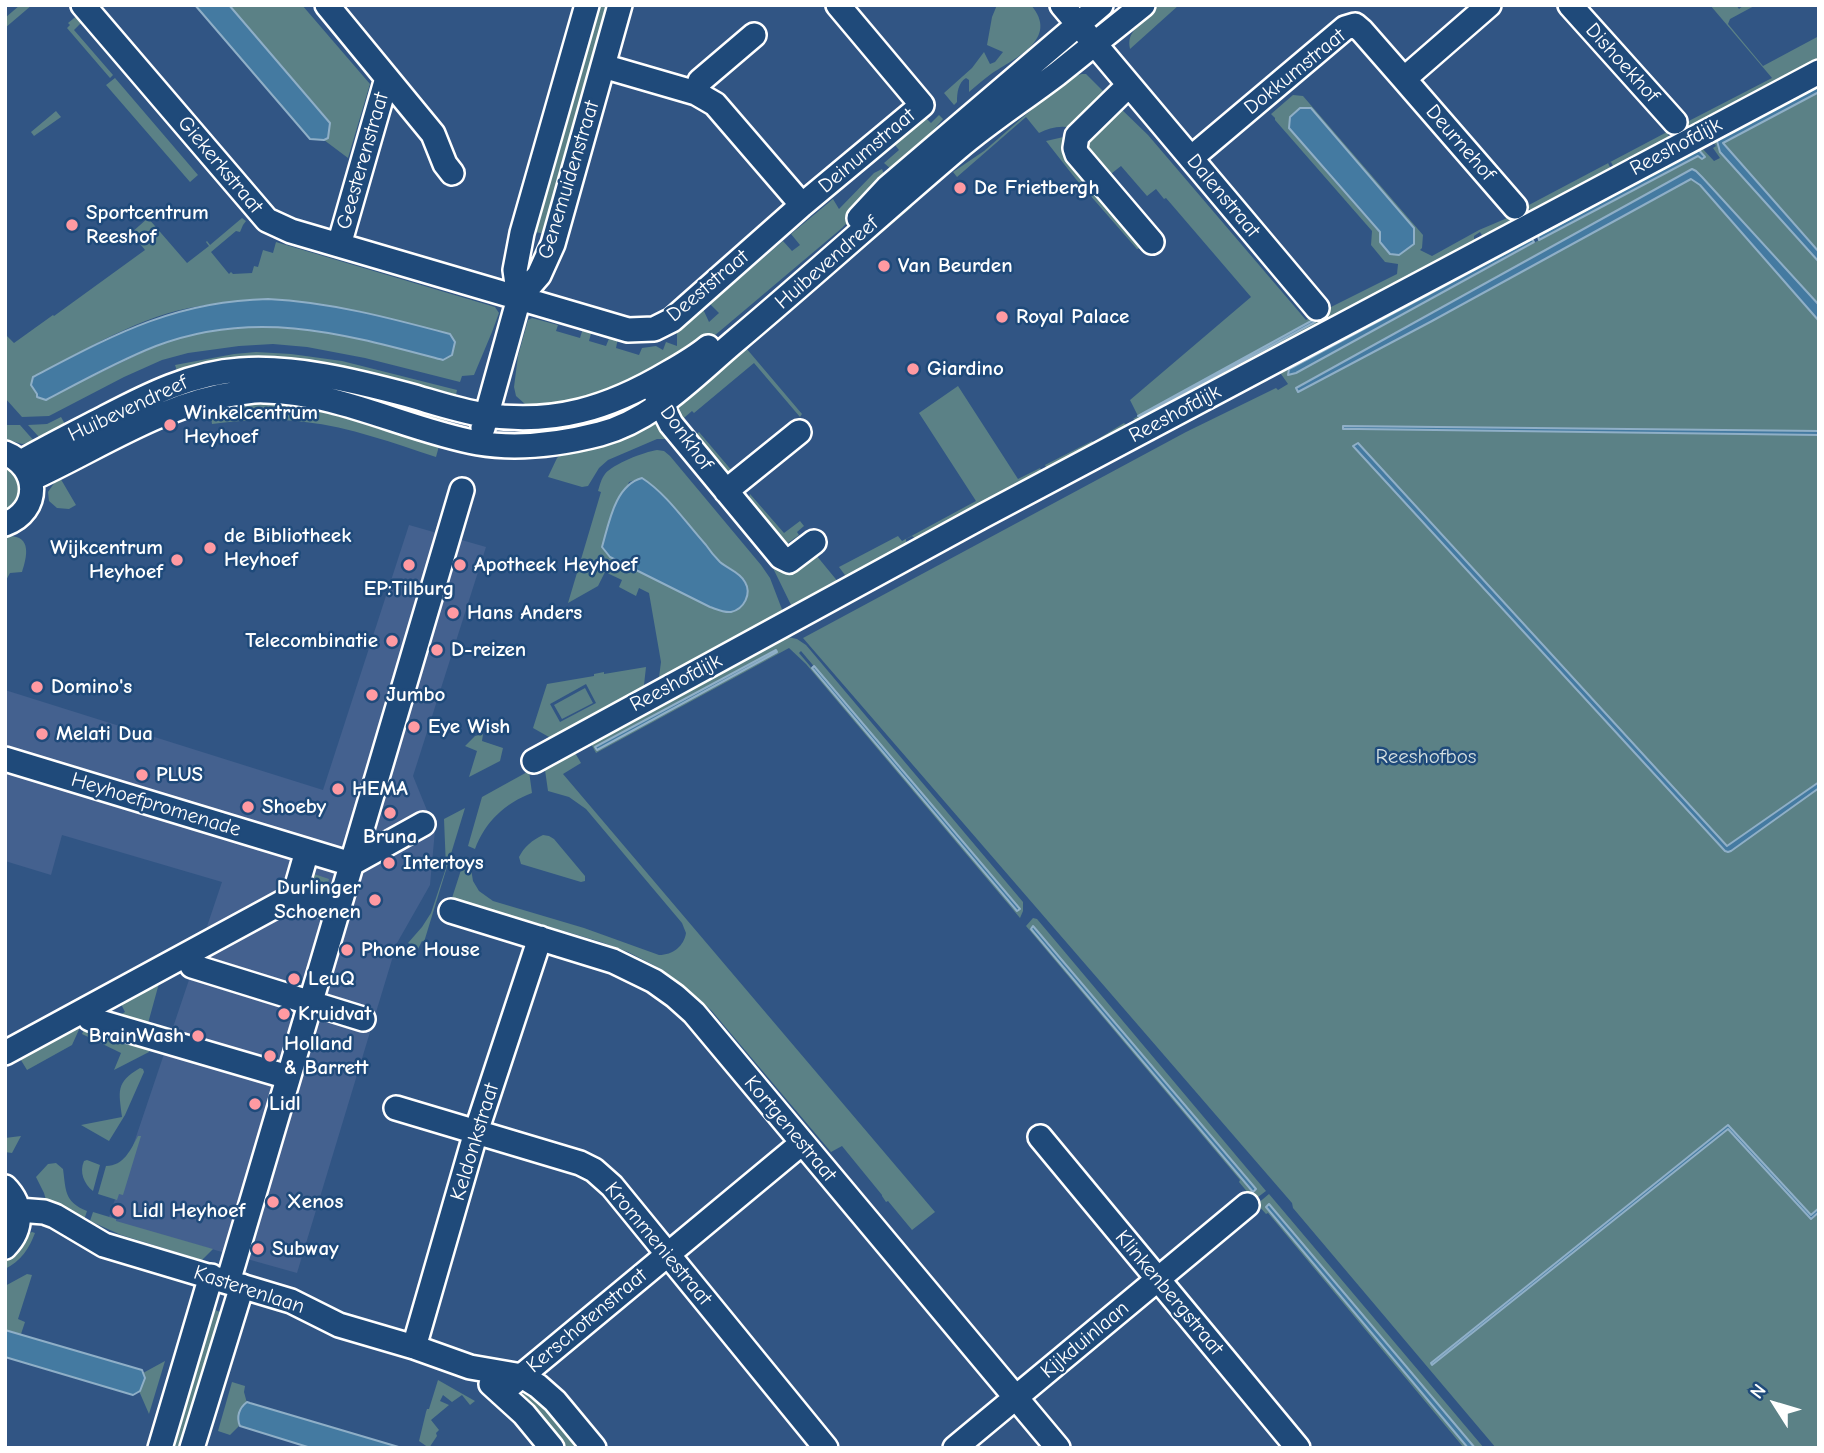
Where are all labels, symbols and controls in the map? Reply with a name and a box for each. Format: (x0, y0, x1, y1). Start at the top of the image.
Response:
street label: Dishoekhof (1580, 18, 1664, 108)
street label: Dokkumstraat (1239, 23, 1351, 121)
street label: Geesterenstraat (331, 90, 395, 232)
street label: Genemuidenstraat (533, 98, 605, 262)
street label: Deurnehof (1420, 100, 1500, 186)
street label: Deinumstraat (813, 103, 921, 199)
street label: Giekerkstraat (172, 111, 268, 219)
street label: Reeshofdijk (1626, 112, 1726, 182)
street label: Dalenstraat (1181, 149, 1265, 243)
place label: De Frietbergh (974, 175, 1100, 201)
marker: De Frietbergh (952, 180, 968, 196)
place label: Sportcentrum Reeshof (86, 200, 209, 250)
street label: Huibevendreef (770, 211, 884, 315)
marker: Sportcentrum Reeshof (64, 217, 80, 233)
street label: Deeststraat (662, 244, 754, 328)
place label: Van Beurden (898, 253, 1013, 279)
marker: Van Beurden (876, 258, 892, 274)
place label: Royal Palace (1016, 304, 1129, 330)
marker: Royal Palace (994, 309, 1010, 325)
place label: Giardino (927, 356, 1004, 382)
marker: Giardino (905, 361, 921, 377)
street label: Huibevendreef (64, 370, 192, 448)
street label: Reeshofdijk (1125, 379, 1225, 449)
place label: Winkelcentrum Heyhoef (184, 400, 318, 450)
street label: Donkhof (654, 401, 718, 475)
marker: Winkelcentrum Heyhoef (162, 417, 178, 433)
place label: de Bibliotheek Heyhoef (224, 523, 351, 573)
place label: Wijkcentrum Heyhoef (50, 535, 163, 585)
marker: de Bibliotheek Heyhoef (202, 540, 218, 556)
marker: Wijkcentrum Heyhoef (169, 552, 185, 568)
place label: Apotheek Heyhoef (474, 552, 638, 578)
marker: EP:Tilburg (401, 557, 417, 573)
marker: Apotheek Heyhoef (452, 557, 468, 573)
place label: EP:Tilburg (364, 576, 454, 602)
place label: Hans Anders (467, 600, 582, 626)
marker: Hans Anders (445, 605, 461, 621)
place label: Telecombinatie (245, 628, 378, 654)
marker: Telecombinatie (384, 633, 400, 649)
place label: D-reizen (451, 637, 526, 663)
marker: D-reizen (429, 642, 445, 658)
street label: Reeshofdijk (626, 648, 726, 718)
place label: Domino's (51, 674, 132, 700)
marker: Domino's (29, 679, 45, 695)
place label: Jumbo (386, 682, 445, 708)
marker: Jumbo (364, 687, 380, 703)
place label: Eye Wish (428, 714, 510, 740)
marker: Eye Wish (406, 719, 422, 735)
place label: Melati Dua (56, 721, 153, 747)
marker: Melati Dua (34, 726, 50, 742)
park label: Reeshofbos (1375, 744, 1477, 770)
place label: PLUS (156, 762, 203, 788)
street label: Heyhoefpromenade (68, 767, 244, 843)
marker: PLUS (134, 767, 150, 783)
place label: HEMA (352, 776, 408, 802)
marker: HEMA (330, 781, 346, 797)
place label: Shoeby (262, 794, 326, 820)
marker: Shoeby (240, 799, 256, 815)
marker: Bruna (382, 805, 398, 821)
place label: Bruna (363, 824, 417, 850)
place label: Intertoys (403, 850, 484, 876)
marker: Intertoys (381, 855, 397, 871)
place label: Durlinger Schoenen (274, 875, 361, 925)
marker: Durlinger Schoenen (367, 892, 383, 908)
place label: Phone House (361, 937, 480, 963)
marker: Phone House (339, 942, 355, 958)
place label: LeuQ (308, 966, 355, 992)
marker: LeuQ (286, 971, 302, 987)
place label: Kruidvat (298, 1001, 371, 1027)
marker: Kruidvat (276, 1006, 292, 1022)
place label: BrainWash (89, 1023, 184, 1049)
marker: BrainWash (190, 1028, 206, 1044)
place label: Holland & Barrett (284, 1031, 368, 1081)
marker: Holland & Barrett (262, 1048, 278, 1064)
street label: Kortgenestraat (738, 1071, 842, 1187)
street label: Keldonkstraat (445, 1080, 505, 1204)
place label: Lidl (269, 1091, 301, 1117)
marker: Lidl (247, 1096, 263, 1112)
street label: Krommeniestraat (599, 1177, 717, 1311)
place label: Xenos (287, 1189, 343, 1215)
marker: Xenos (265, 1194, 281, 1210)
place label: Lidl Heyhoef (132, 1198, 245, 1224)
marker: Lidl Heyhoef (110, 1203, 126, 1219)
street label: Klinkenbergstraat (1109, 1225, 1229, 1361)
place label: Subway (272, 1236, 339, 1262)
marker: Subway (250, 1241, 266, 1257)
street label: Kasterenlaan (190, 1260, 308, 1320)
street label: Kerschotenstraat (522, 1263, 652, 1379)
street label: Kijkduinlaan (1036, 1296, 1134, 1384)
north arrow (1740, 1369, 1810, 1439)
text: N (1746, 1380, 1771, 1403)

